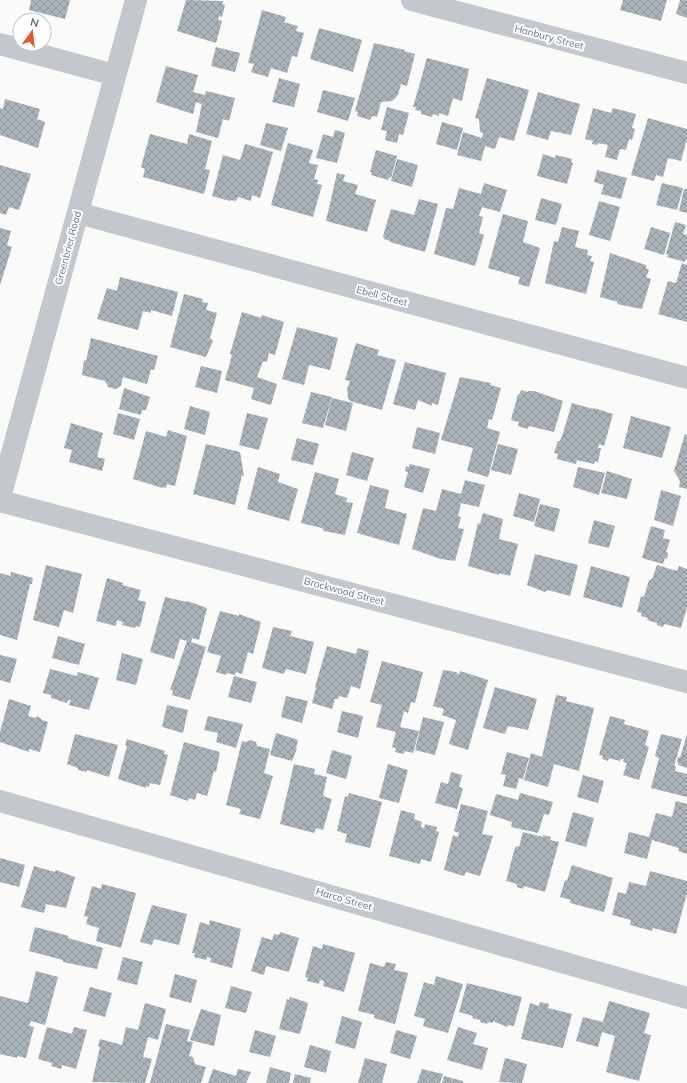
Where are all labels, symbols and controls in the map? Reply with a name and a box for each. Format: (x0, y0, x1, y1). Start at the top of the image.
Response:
north arrow (12, 12, 52, 52)
text: N (29, 15, 40, 30)
street label: Hanbury Street (513, 22, 585, 53)
street label: Greenbrier Road (52, 210, 84, 286)
street label: Ebell Street (355, 283, 409, 309)
street label: Brockwood Street (303, 574, 386, 608)
street label: Harco Street (314, 885, 374, 913)

